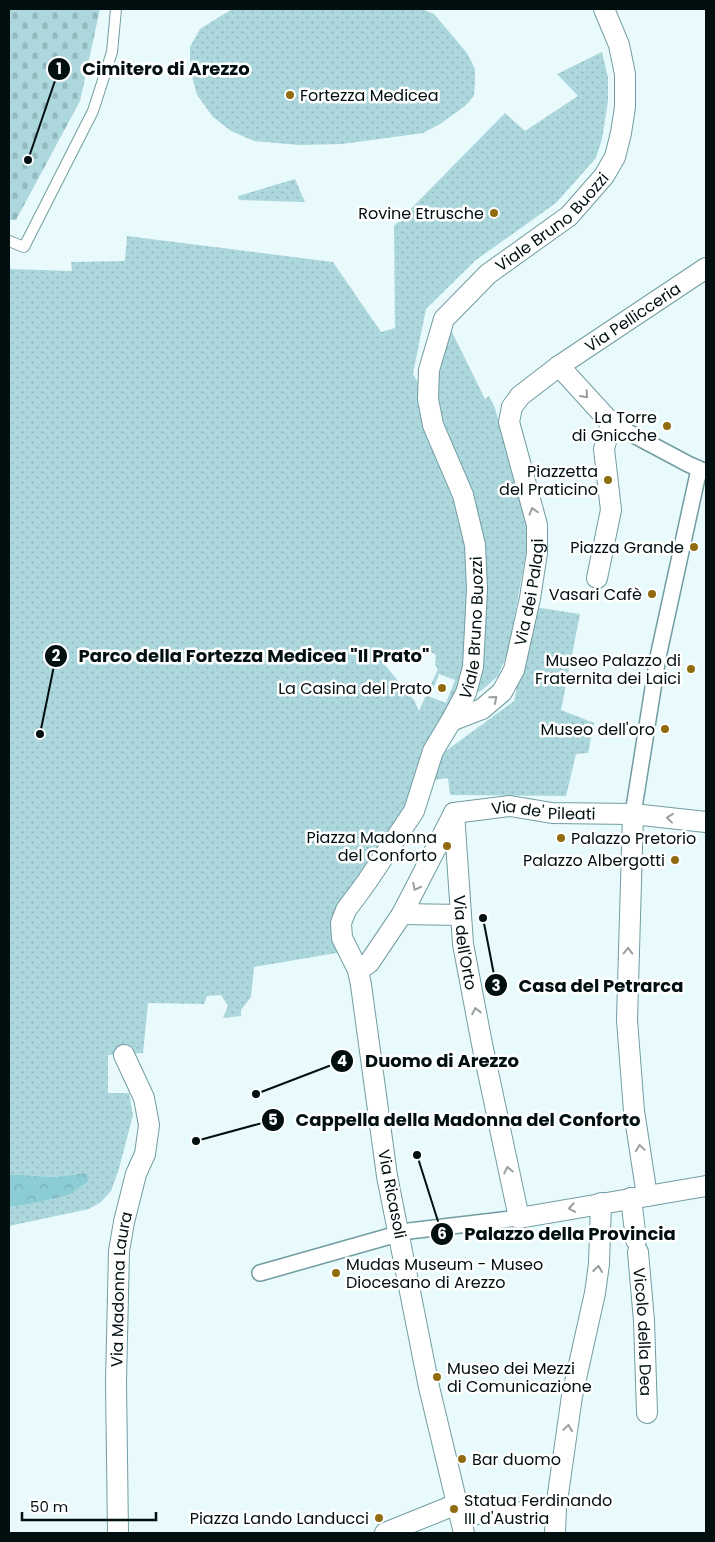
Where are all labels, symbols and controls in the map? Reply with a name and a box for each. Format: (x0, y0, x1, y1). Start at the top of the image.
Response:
callout: Cimitero di Arezzo (47, 53, 259, 86)
text: Cimitero di Arezzo (82, 56, 250, 81)
text: 1 (56, 58, 62, 79)
place label: Fortezza Medicea (300, 84, 439, 107)
marker: Fortezza Medicea (284, 89, 296, 101)
street label: Viale Bruno Buozzi (490, 167, 614, 277)
place label: Rovine Etrusche (358, 202, 484, 225)
marker: Rovine Etrusche (488, 207, 500, 219)
street label: Via Pellicceria (580, 277, 685, 357)
one-way arrow (579, 389, 588, 398)
place label: La Torre di Gnicche (572, 406, 657, 447)
marker: La Torre di Gnicche (661, 420, 673, 432)
place label: Piazzetta del Praticino (499, 460, 598, 501)
marker: Piazzetta del Praticino (602, 474, 614, 486)
one-way arrow (529, 507, 539, 515)
place label: Piazza Grande (570, 536, 684, 559)
street label: Via dei Palagi (508, 539, 549, 648)
marker: Piazza Grande (688, 541, 700, 553)
street label: Viale Bruno Buozzi (453, 556, 489, 703)
place label: Vasari Cafè (549, 583, 642, 606)
marker: Vasari Cafè (646, 588, 658, 600)
callout: Parco della Fortezza Medicea "Il Prato" (44, 639, 439, 672)
text: Parco della Fortezza Medicea "Il Prato" (79, 643, 429, 668)
text: 2 (52, 645, 61, 666)
place label: Museo Palazzo di Fraternita dei Laici (535, 649, 681, 690)
marker: Museo Palazzo di Fraternita dei Laici (685, 663, 697, 675)
place label: La Casina del Prato (278, 677, 432, 700)
marker: La Casina del Prato (436, 682, 448, 694)
one-way arrow (489, 696, 498, 705)
place label: Museo dell'oro (541, 718, 655, 741)
marker: Museo dell'oro (659, 723, 671, 735)
street label: Via de' Pileati (490, 794, 596, 825)
one-way arrow (665, 813, 673, 824)
place label: Piazza Madonna del Conforto (306, 826, 437, 867)
place label: Palazzo Pretorio (571, 827, 696, 850)
marker: Palazzo Pretorio (555, 832, 567, 844)
marker: Piazza Madonna del Conforto (441, 840, 453, 852)
place label: Palazzo Albergotti (523, 849, 665, 872)
marker: Palazzo Albergotti (669, 854, 681, 866)
one-way arrow (412, 882, 422, 891)
street label: Via dell'Orto (448, 894, 483, 992)
one-way arrow (623, 947, 634, 955)
callout: Casa del Petrarca (483, 969, 693, 1002)
text: Casa del Petrarca (519, 973, 683, 998)
text: 3 (491, 975, 501, 996)
one-way arrow (471, 1007, 481, 1015)
callout: Duomo di Arezzo (330, 1044, 529, 1077)
text: Duomo di Arezzo (365, 1048, 519, 1073)
text: 4 (337, 1050, 347, 1071)
callout: Cappella della Madonna del Conforto (260, 1103, 650, 1136)
text: Cappella della Madonna del Conforto (295, 1107, 641, 1132)
text: 5 (268, 1109, 278, 1130)
one-way arrow (635, 1143, 645, 1152)
street label: Via Ricasoli (372, 1147, 412, 1241)
one-way arrow (503, 1166, 514, 1175)
one-way arrow (567, 1203, 576, 1213)
street label: Via Madonna Laura (105, 1209, 138, 1367)
callout: Palazzo della Provincia (429, 1217, 686, 1250)
text: Palazzo della Provincia (464, 1221, 676, 1246)
text: 6 (437, 1223, 447, 1244)
place label: Mudas Museum - Museo Diocesano di Arezzo (346, 1253, 543, 1294)
one-way arrow (592, 1265, 603, 1273)
street label: Vicolo della Dea (628, 1266, 658, 1397)
marker: Mudas Museum - Museo Diocesano di Arezzo (330, 1267, 342, 1279)
place label: Museo dei Mezzi di Comunicazione (447, 1357, 592, 1398)
marker: Museo dei Mezzi di Comunicazione (431, 1371, 443, 1383)
one-way arrow (562, 1424, 572, 1433)
place label: Bar duomo (472, 1448, 561, 1471)
marker: Bar duomo (456, 1453, 468, 1465)
place label: Statua Ferdinando III d'Austria (464, 1489, 612, 1530)
scale bar (22, 1490, 156, 1522)
text: 50 m (30, 1496, 68, 1517)
marker: Statua Ferdinando III d'Austria (448, 1503, 460, 1515)
place label: Piazza Lando Landucci (190, 1507, 369, 1530)
marker: Piazza Lando Landucci (373, 1512, 385, 1524)

